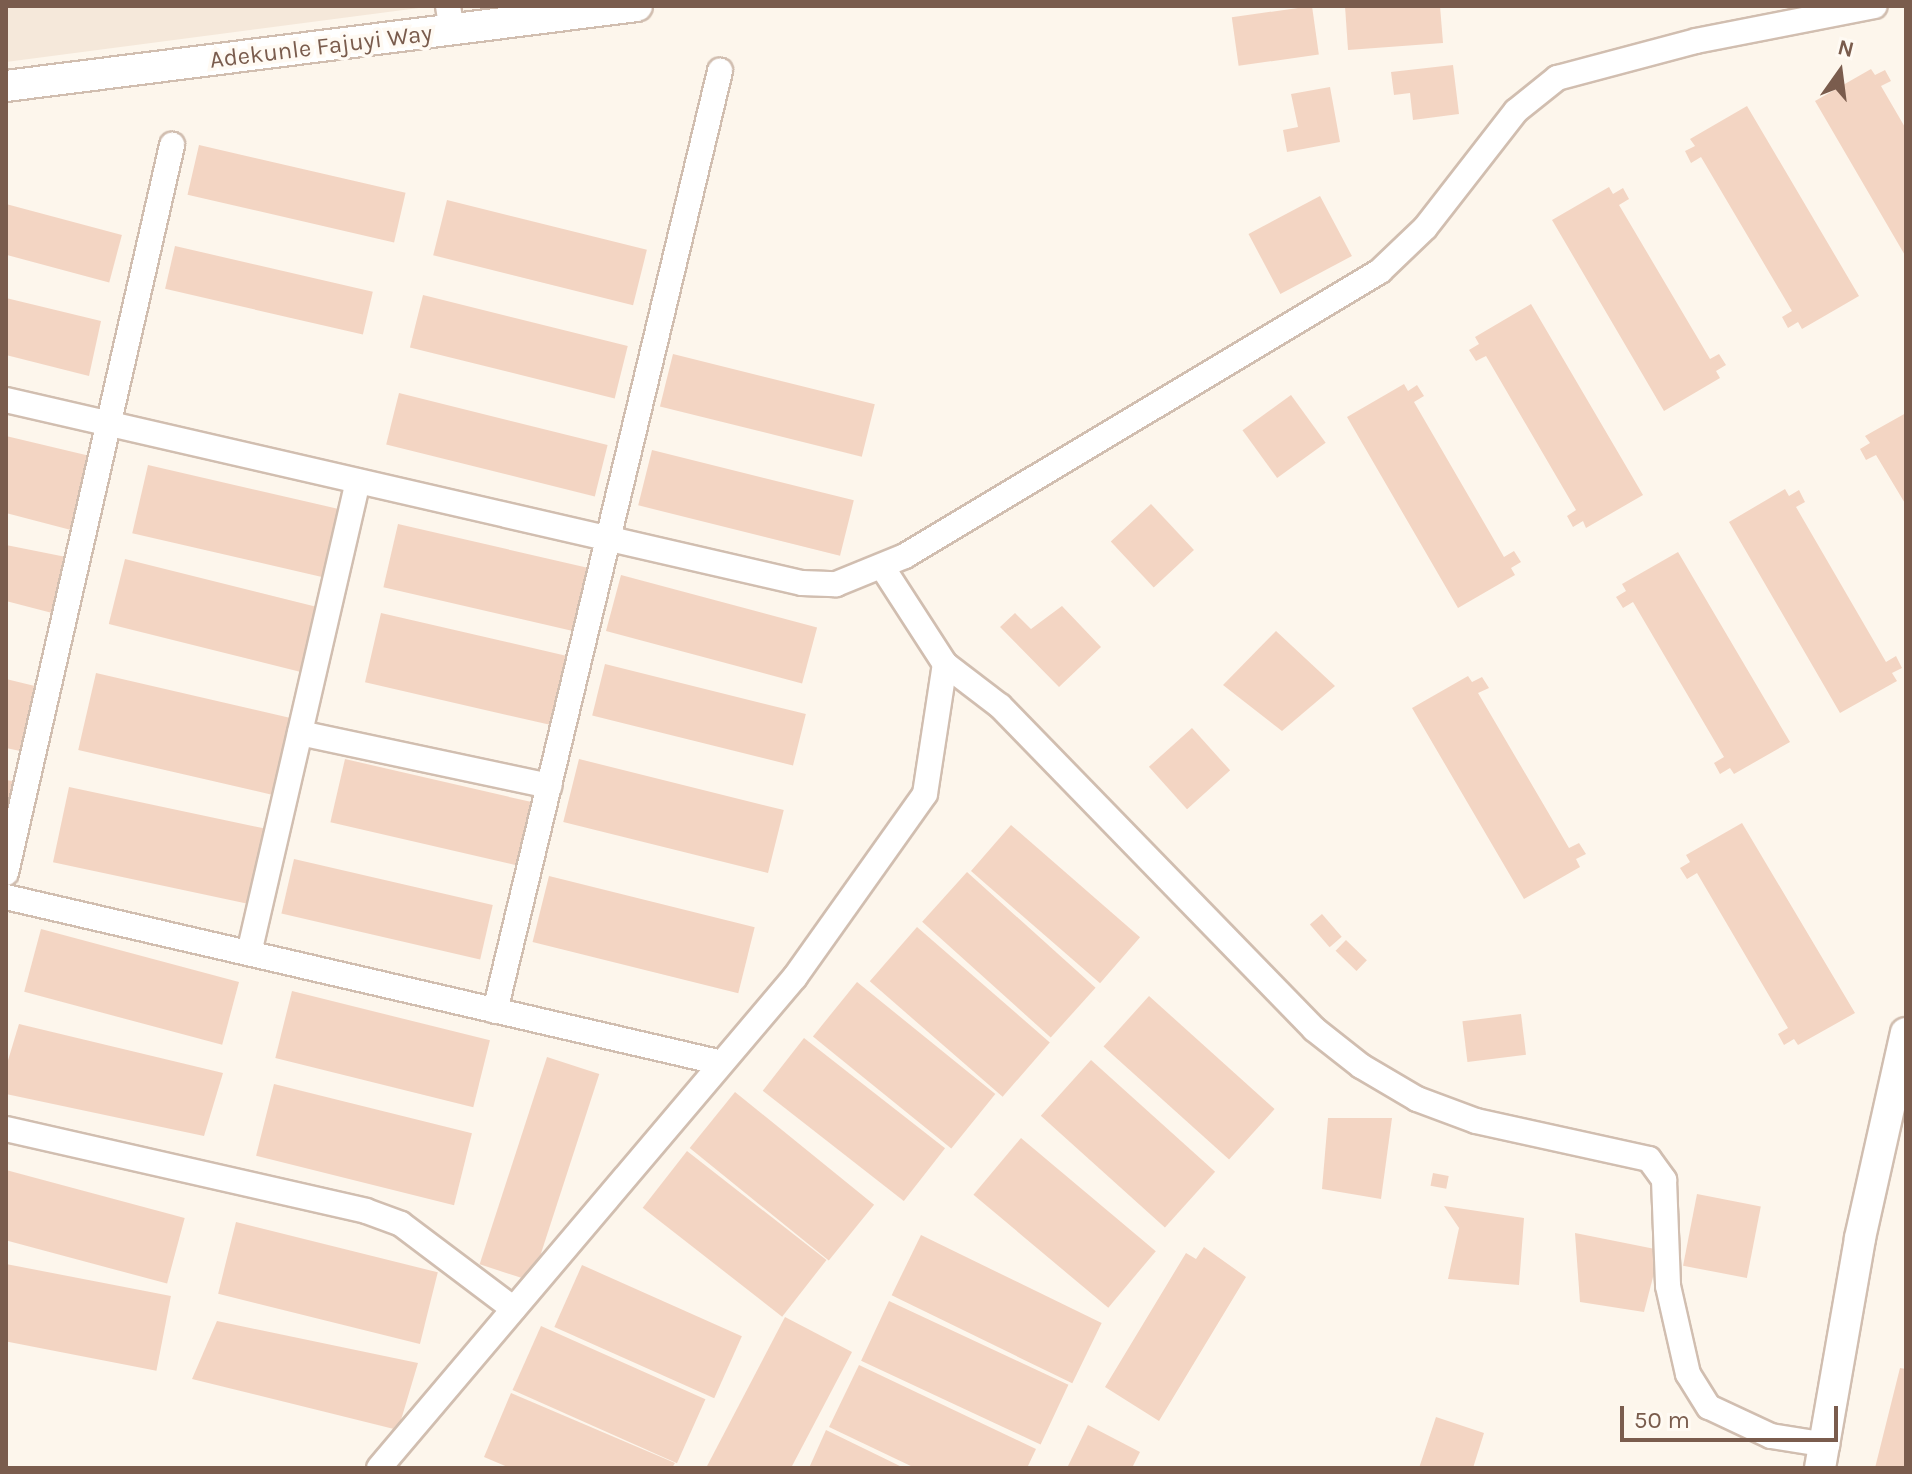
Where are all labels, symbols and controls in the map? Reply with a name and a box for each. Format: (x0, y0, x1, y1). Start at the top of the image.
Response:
street label: Adekunle Fajuyi Way (208, 19, 434, 75)
north arrow (1800, 32, 1880, 112)
text: N (1835, 34, 1857, 63)
scale bar (1624, 1390, 1842, 1440)
text: 50 m (1634, 1406, 1690, 1434)

